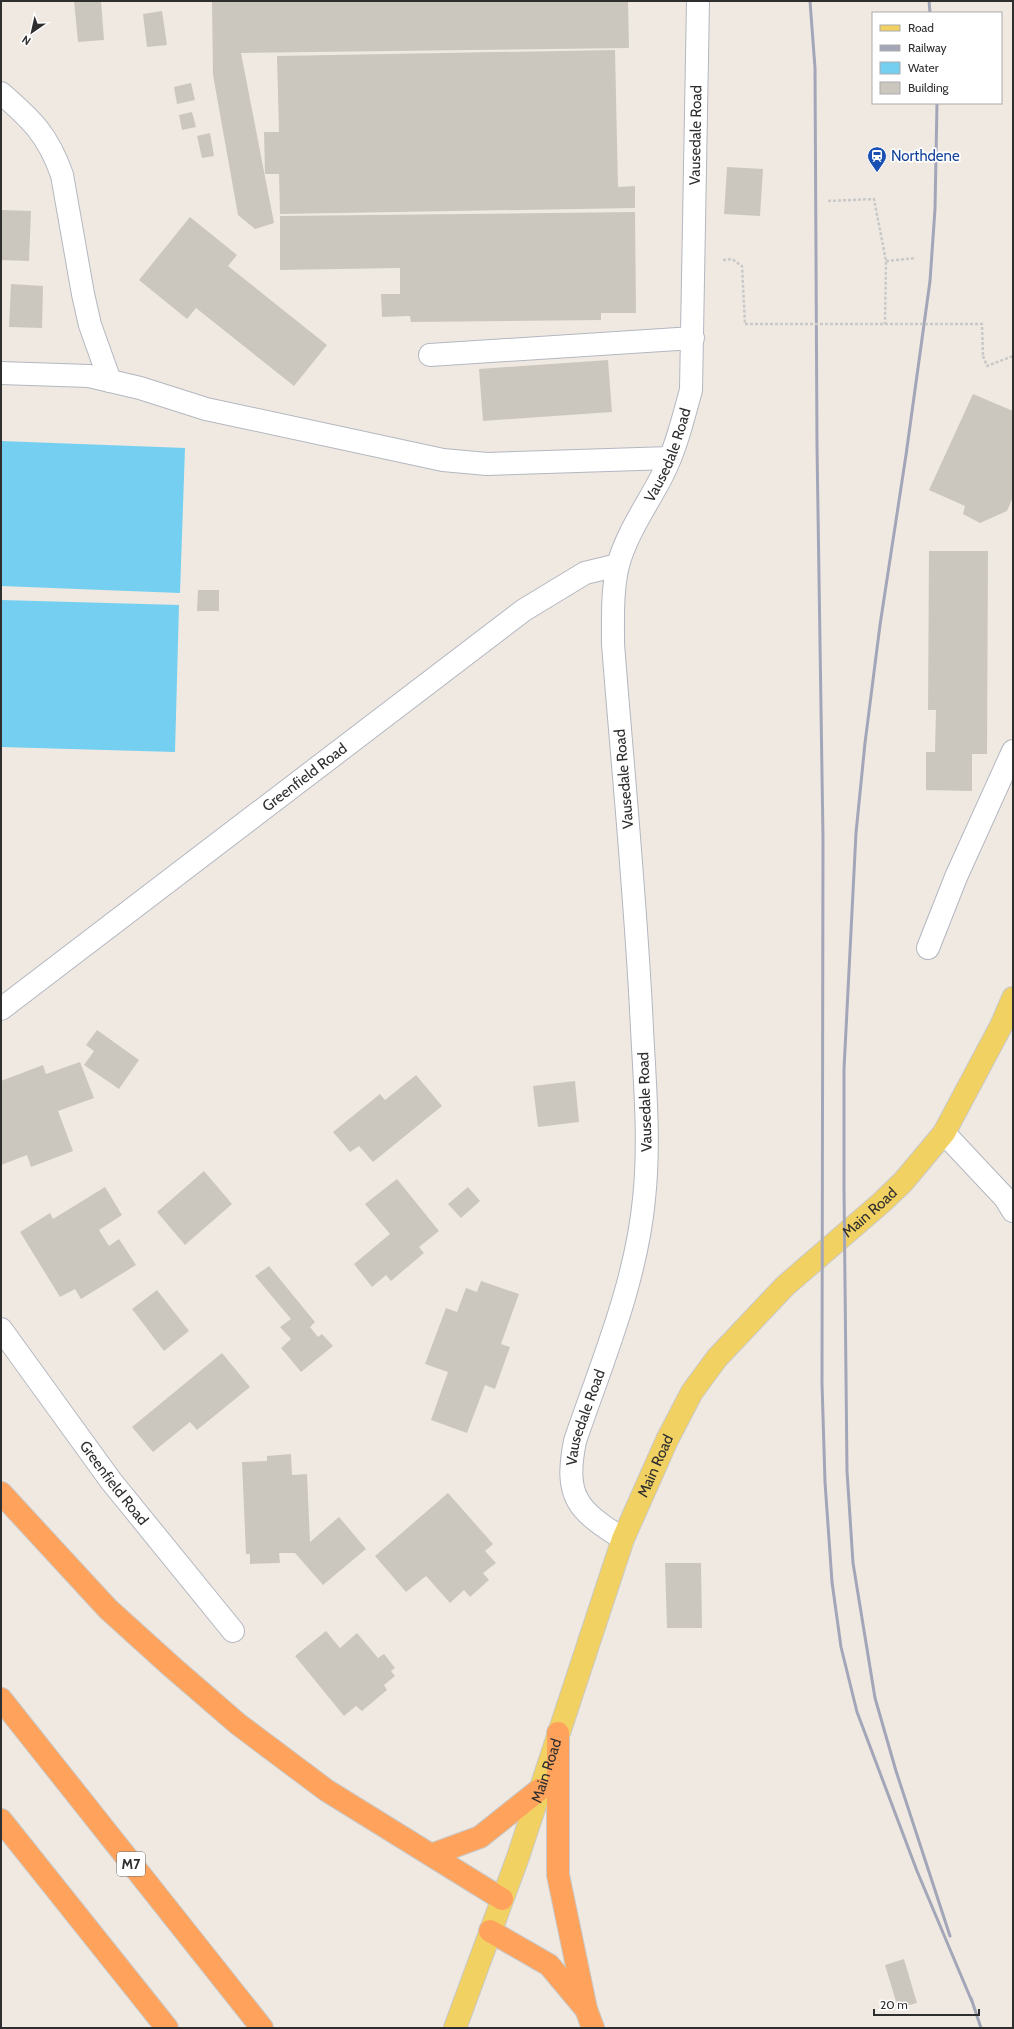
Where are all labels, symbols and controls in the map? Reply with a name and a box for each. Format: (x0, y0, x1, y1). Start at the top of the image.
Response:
north arrow (12, 12, 52, 52)
legend (872, 12, 1002, 104)
text: Road (908, 20, 934, 35)
text: N (19, 32, 34, 48)
text: Railway (908, 40, 946, 55)
text: Water (908, 60, 939, 75)
text: Building (908, 80, 950, 95)
street label: Vausedale Road (686, 85, 705, 185)
station icon: Northdene (866, 145, 888, 173)
place label: Northdene (891, 147, 960, 165)
street label: Vausedale Road (641, 406, 695, 505)
street label: Vausedale Road (611, 728, 637, 830)
street label: Greenfield Road (259, 739, 351, 815)
street label: Vausedale Road (634, 1052, 656, 1152)
street label: Main Road (839, 1184, 901, 1241)
street label: Vausedale Road (563, 1367, 609, 1466)
street label: Main Road (634, 1431, 677, 1500)
street label: Greenfield Road (76, 1437, 152, 1529)
street label: Main Road (527, 1736, 565, 1805)
road number: M7 (117, 1852, 145, 1876)
scale bar (874, 1991, 979, 2017)
text: 20 m (880, 1997, 908, 2012)

